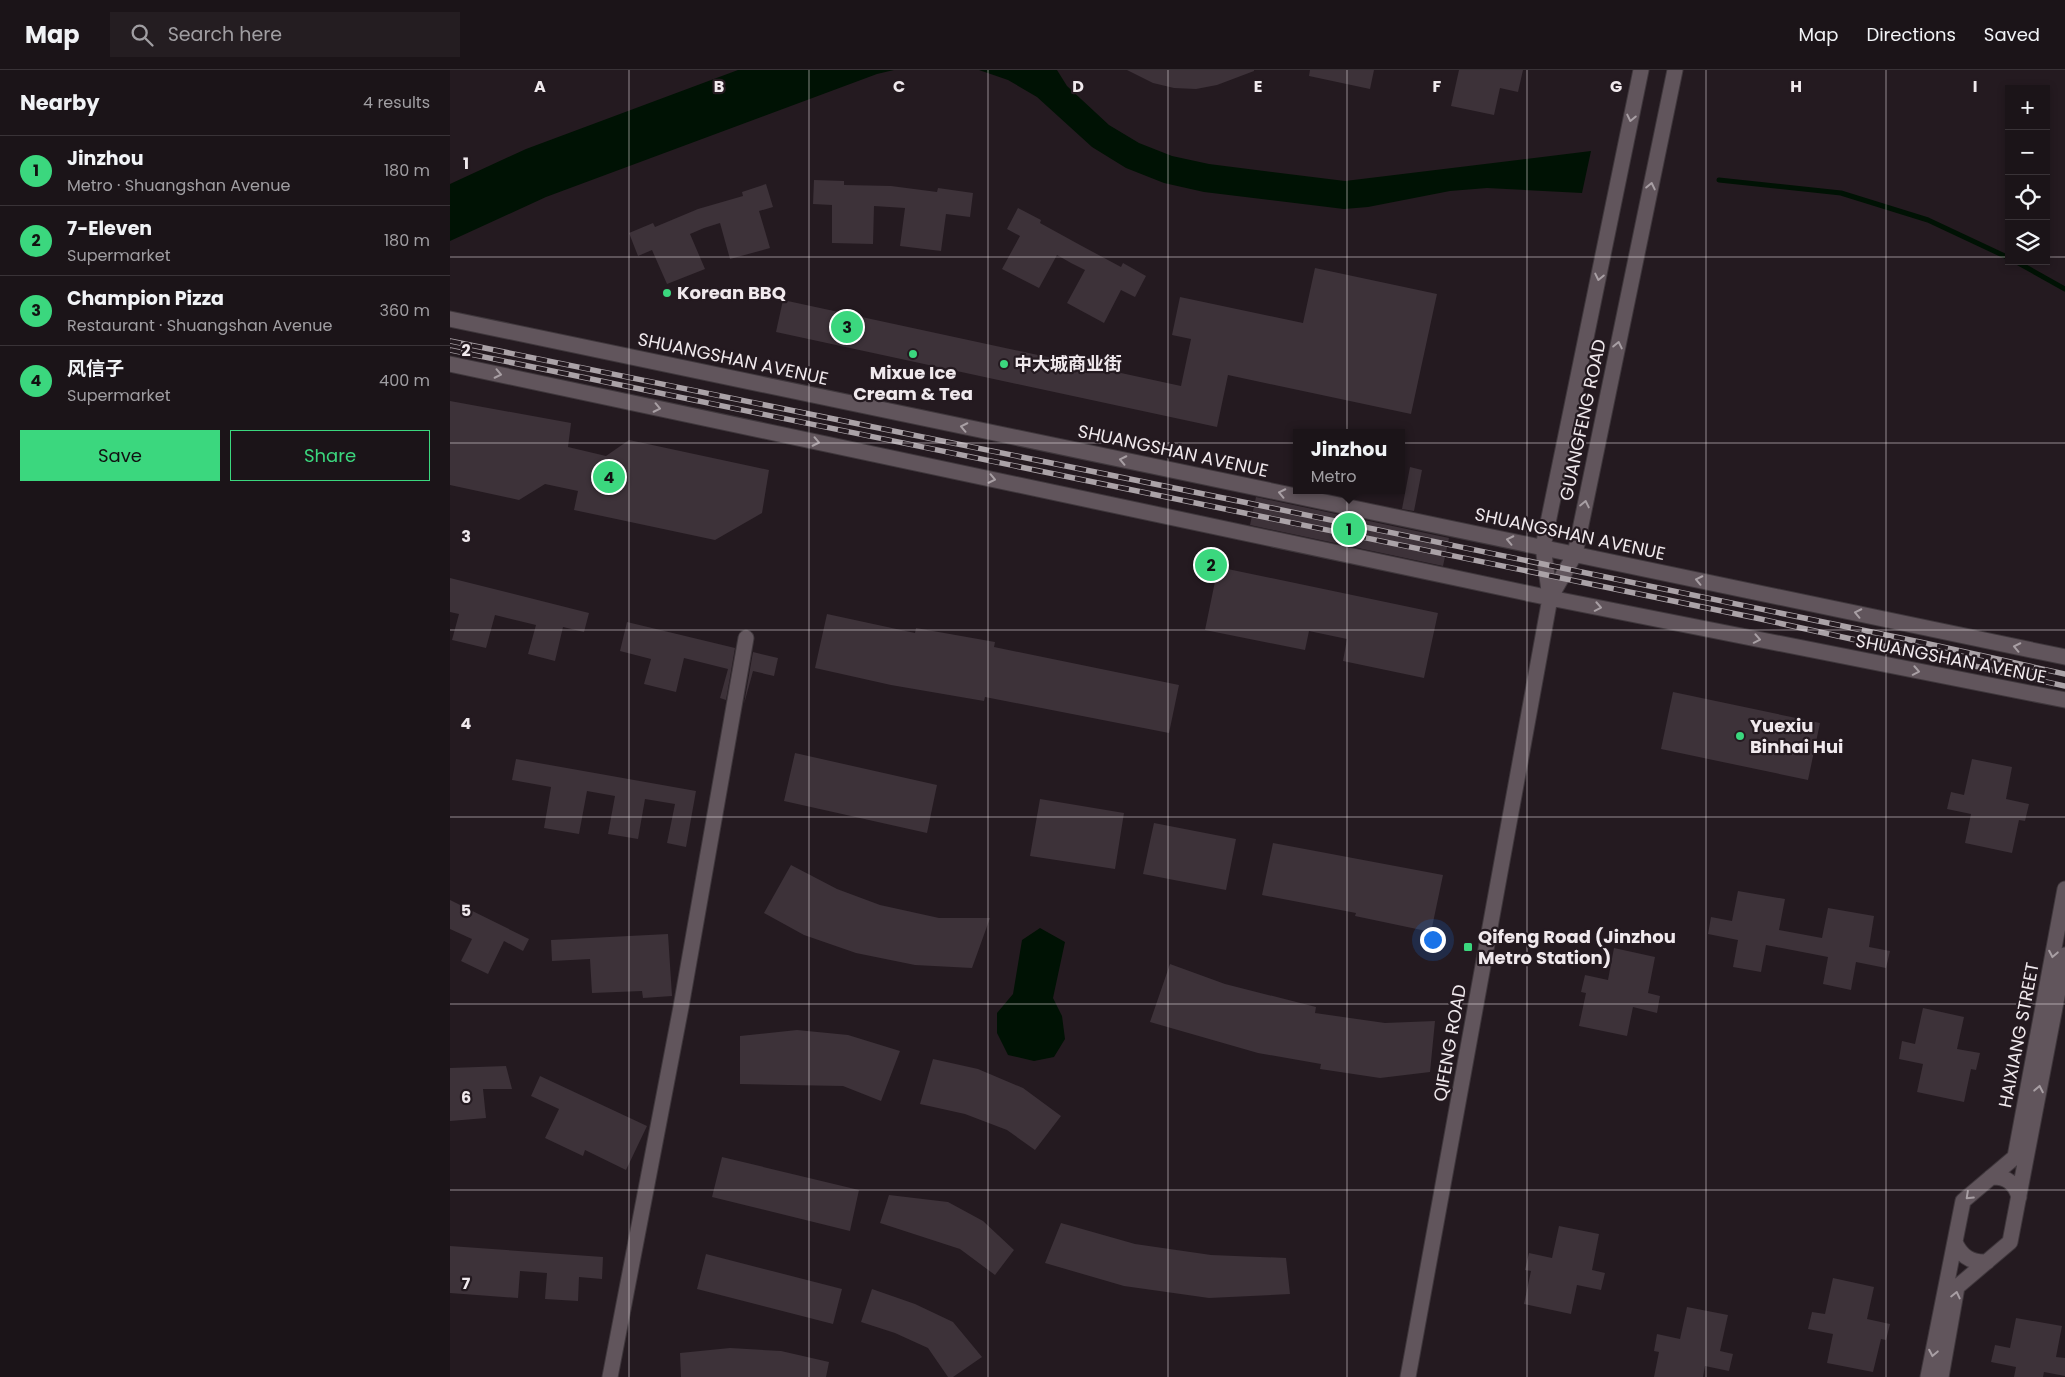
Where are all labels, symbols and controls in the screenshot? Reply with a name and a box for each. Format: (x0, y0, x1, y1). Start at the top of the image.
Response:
search box (110, 12, 460, 57)
text: Map (25, 18, 80, 51)
icon: search (128, 21, 156, 49)
text: Search here (168, 21, 282, 48)
text: Map (1799, 22, 1838, 47)
text: Directions (1866, 22, 1956, 47)
text: Saved (1984, 22, 2040, 47)
text: A (534, 75, 546, 98)
text: B (714, 75, 724, 98)
text: C (893, 75, 905, 98)
text: D (1072, 75, 1084, 98)
text: E (1254, 75, 1262, 98)
text: F (1433, 75, 1442, 98)
text: G (1610, 75, 1622, 98)
text: H (1790, 75, 1802, 98)
text: I (1973, 75, 1977, 98)
map controls (2005, 85, 2050, 265)
button: + (2005, 85, 2050, 130)
text: Nearby (20, 88, 100, 117)
text: 4 results (363, 91, 430, 114)
one-way arrow (1626, 113, 1637, 122)
button: − (2005, 130, 2050, 175)
text: Jinzhou (67, 145, 144, 172)
text: 1 (463, 152, 469, 175)
text: 1 (33, 159, 39, 182)
text: 180 m (384, 159, 430, 182)
text: Metro · Shuangshan Avenue (67, 174, 290, 197)
button: locate (2005, 175, 2050, 220)
one-way arrow (1645, 182, 1656, 190)
text: 7-Eleven (67, 215, 152, 242)
button: layers (2005, 220, 2050, 265)
text: 2 (31, 229, 41, 252)
text: 180 m (384, 229, 430, 252)
text: Supermarket (67, 244, 171, 267)
one-way arrow (1594, 273, 1604, 281)
place label: Korean BBQ (677, 280, 786, 305)
text: Champion Pizza (67, 285, 224, 312)
marker: Korean BBQ (661, 287, 673, 299)
text: 3 (31, 299, 41, 322)
text: 360 m (380, 299, 430, 322)
pin: 3 (831, 308, 863, 346)
text: Restaurant · Shuangshan Avenue (67, 314, 332, 337)
street label: SHUANGSHAN AVENUE (636, 326, 831, 391)
street label: GUANGFENG ROAD (1553, 337, 1612, 503)
text: 2 (461, 339, 471, 362)
one-way arrow (1612, 341, 1623, 350)
marker: Mixue Ice Cream & Tea (907, 348, 919, 360)
place label: 中大城商业街 (1014, 351, 1122, 376)
text: 风信子 (67, 355, 124, 382)
marker: 中大城商业街 (998, 358, 1010, 370)
place label: Mixue Ice Cream & Tea (853, 360, 973, 406)
text: 4 (31, 369, 41, 392)
text: 400 m (379, 369, 430, 392)
one-way arrow (493, 369, 502, 379)
text: Supermarket (67, 384, 171, 407)
one-way arrow (652, 402, 661, 413)
street label: SHUANGSHAN AVENUE (1076, 418, 1271, 483)
one-way arrow (960, 422, 969, 432)
popup (1293, 429, 1405, 494)
button: Save (20, 430, 220, 481)
button: Share (230, 430, 430, 481)
one-way arrow (811, 436, 820, 447)
text: Jinzhou (1311, 436, 1387, 463)
one-way arrow (1119, 455, 1128, 465)
pin: 4 (593, 458, 625, 496)
text: Metro (1311, 465, 1356, 488)
one-way arrow (987, 474, 996, 484)
one-way arrow (1278, 488, 1287, 499)
one-way arrow (1579, 500, 1590, 509)
street label: SHUANGSHAN AVENUE (1473, 501, 1668, 566)
pin: 1 (1333, 510, 1365, 548)
text: 3 (461, 525, 471, 548)
one-way arrow (1506, 536, 1514, 546)
pin: 2 (1195, 546, 1227, 584)
one-way arrow (1695, 575, 1704, 586)
one-way arrow (1593, 602, 1602, 612)
one-way arrow (1854, 609, 1863, 619)
street label: SHUANGSHAN AVENUE (1853, 628, 2049, 689)
one-way arrow (1752, 633, 1761, 644)
one-way arrow (2013, 642, 2022, 653)
one-way arrow (1912, 665, 1921, 676)
text: 4 (461, 712, 472, 735)
place label: Yuexiu Binhai Hui (1750, 713, 1843, 759)
marker: Yuexiu Binhai Hui (1734, 730, 1746, 742)
text: 5 (461, 899, 471, 922)
place label: Qifeng Road (Jinzhou Metro Station) (1478, 924, 1676, 970)
your location (1420, 927, 1446, 953)
marker: Qifeng Road (Jinzhou Metro Station) (1462, 941, 1474, 953)
one-way arrow (2048, 950, 2059, 958)
street label: HAIXIANG STREET (1992, 960, 2045, 1110)
street label: QIFENG ROAD (1427, 982, 1472, 1103)
one-way arrow (2034, 1085, 2044, 1094)
text: 6 (461, 1086, 471, 1109)
one-way arrow (1966, 1191, 1975, 1200)
text: 7 (462, 1272, 471, 1295)
one-way arrow (1950, 1290, 1961, 1299)
one-way arrow (1928, 1349, 1939, 1357)

